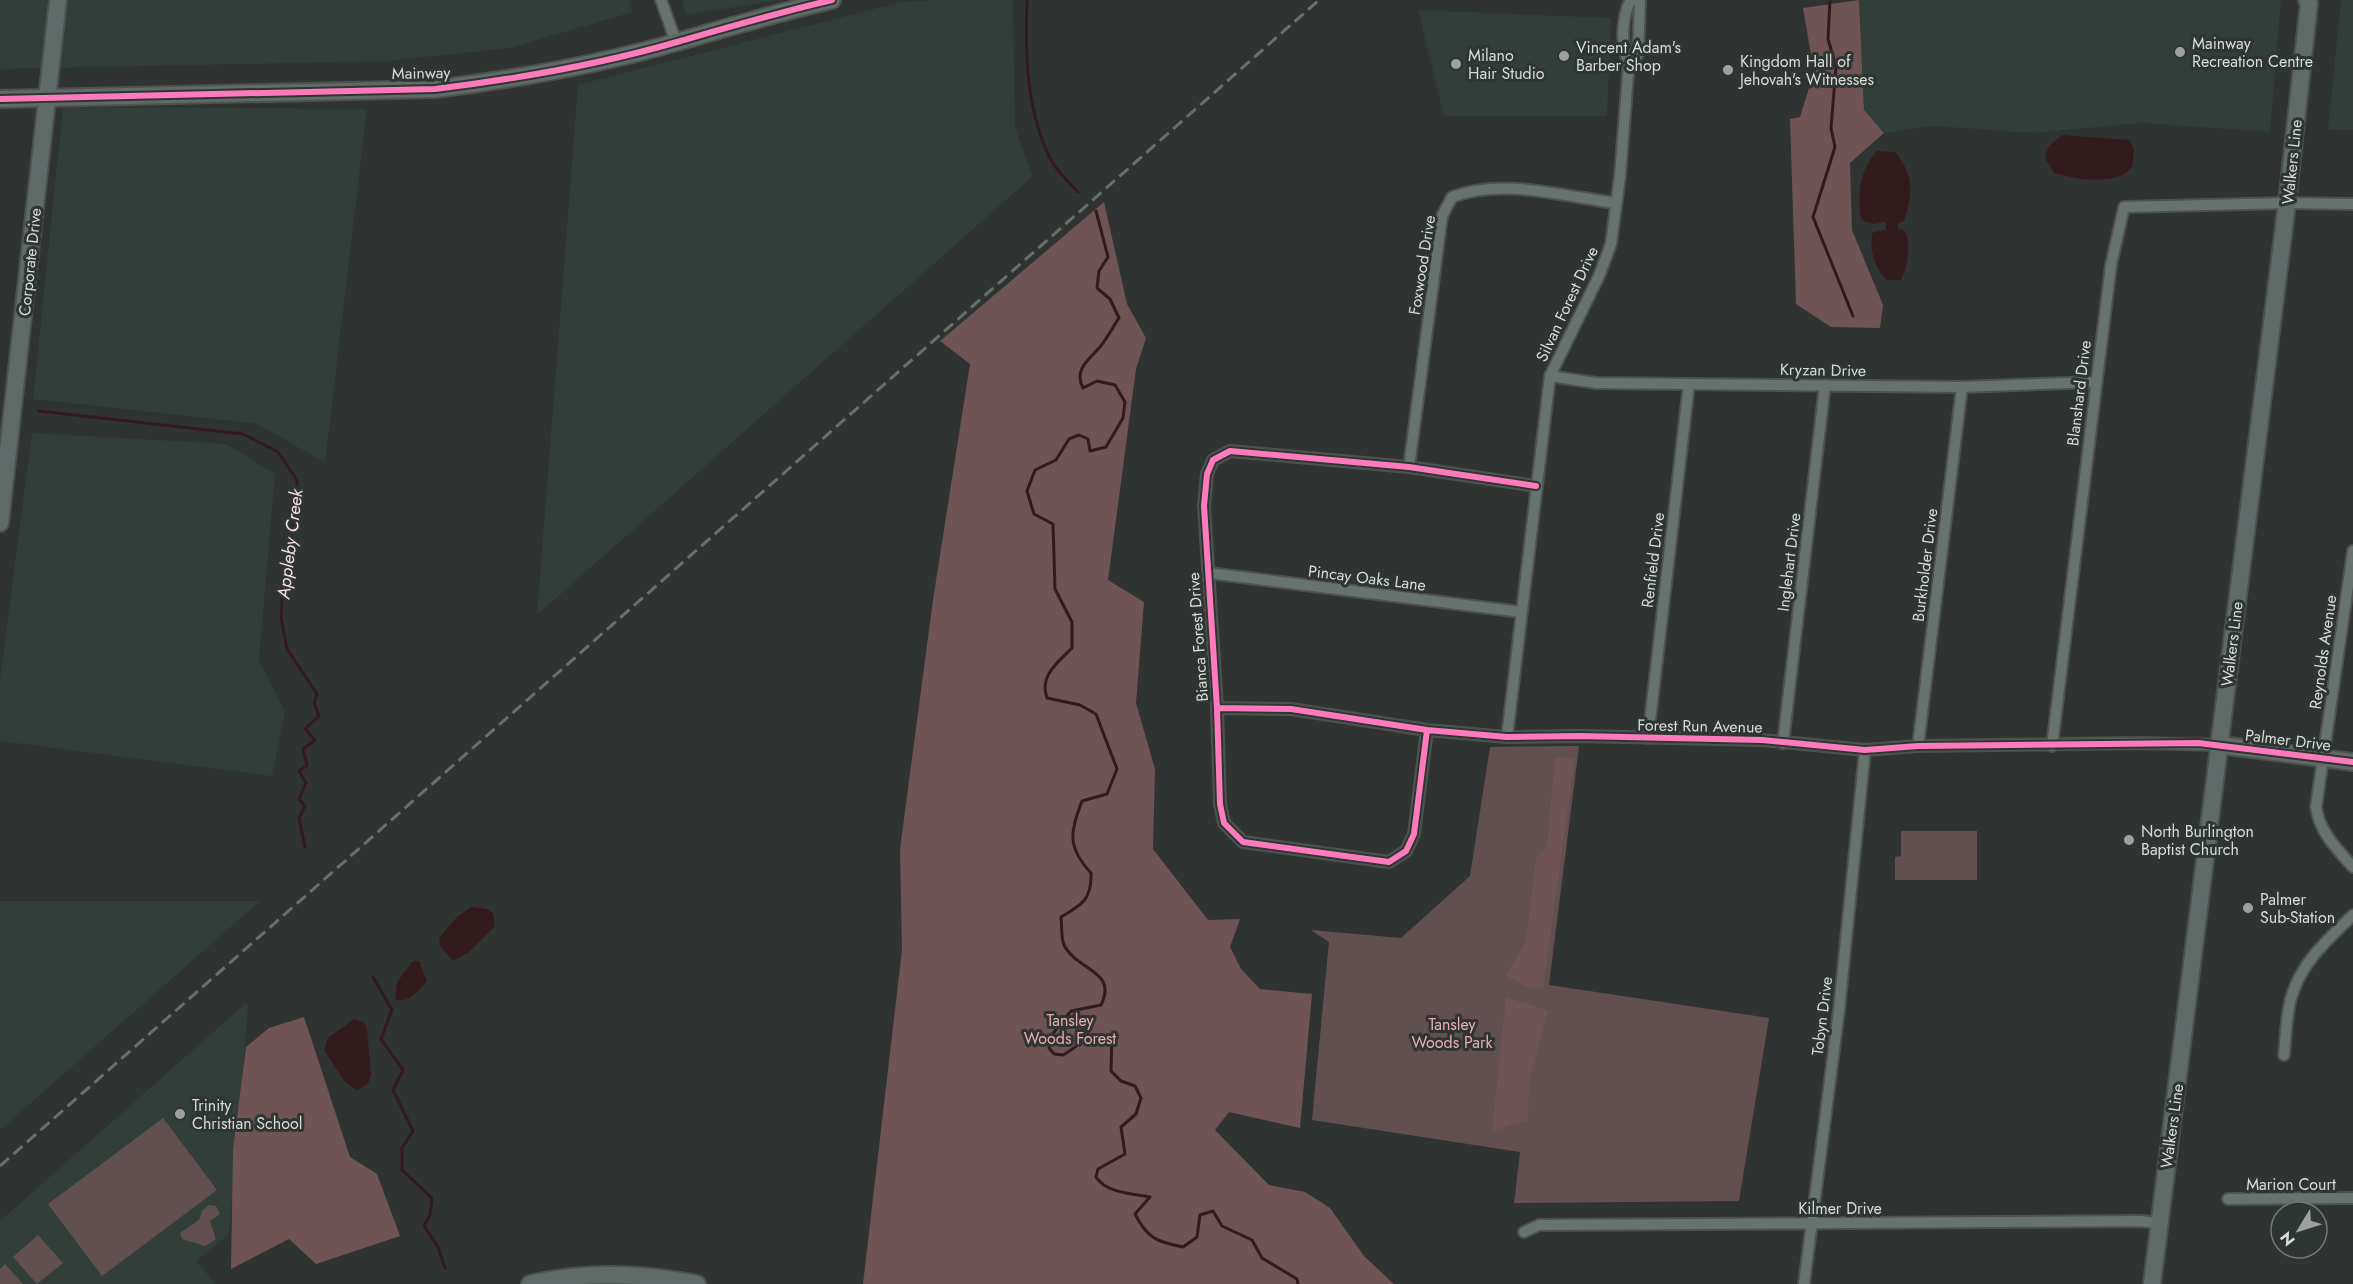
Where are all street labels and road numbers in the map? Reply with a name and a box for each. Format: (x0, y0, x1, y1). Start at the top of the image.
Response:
street label: Mainway (391, 61, 451, 85)
street label: Walkers Line (2276, 118, 2308, 206)
street label: Corporate Drive (13, 207, 47, 317)
street label: Foxwood Drive (1403, 214, 1441, 316)
street label: Silvan Forest Drive (1530, 243, 1604, 365)
street label: Blanshard Drive (2061, 339, 2097, 447)
street label: Kryzan Drive (1780, 358, 1866, 382)
street label: Burkholder Drive (1907, 507, 1943, 623)
street label: Renfield Drive (1636, 511, 1670, 609)
street label: Inglehart Drive (1772, 511, 1806, 613)
street label: Pincay Oaks Lane (1307, 559, 1427, 597)
street label: Bianca Forest Drive (1182, 571, 1214, 703)
street label: Reynolds Avenue (2304, 593, 2342, 711)
street label: Walkers Line (2215, 600, 2249, 688)
street label: Forest Run Avenue (1637, 713, 1763, 739)
street label: Palmer Drive (2244, 723, 2332, 757)
street label: Tobyn Drive (1806, 975, 1838, 1057)
street label: Walkers Line (2155, 1082, 2189, 1170)
street label: Marion Court (2246, 1173, 2336, 1196)
street label: Kilmer Drive (1798, 1197, 1882, 1220)

